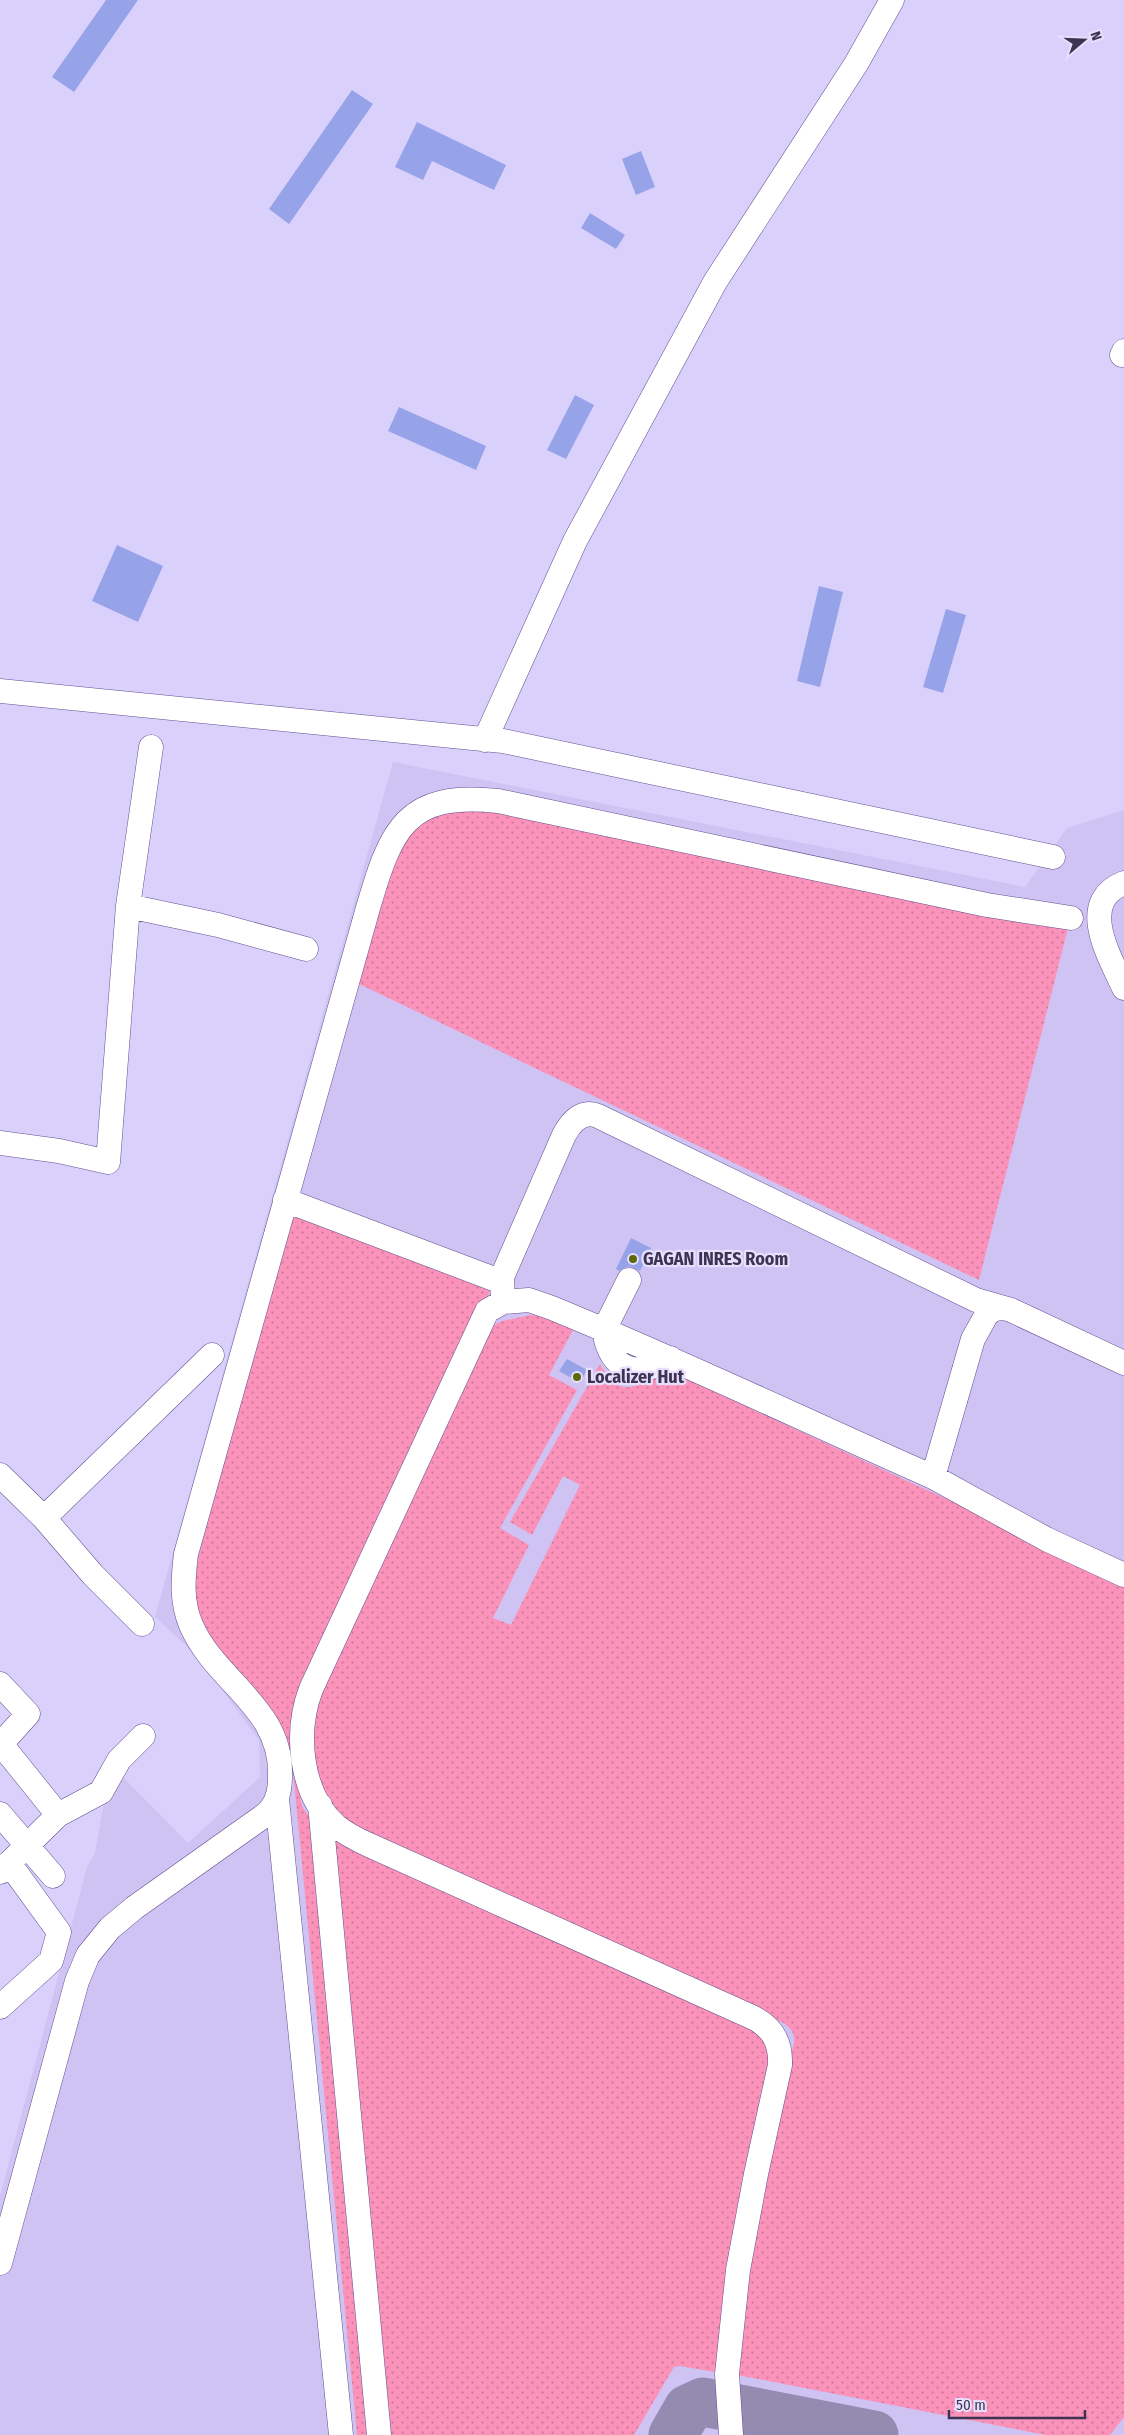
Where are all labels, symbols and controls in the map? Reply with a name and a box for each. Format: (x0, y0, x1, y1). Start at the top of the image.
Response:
north arrow (1059, 15, 1109, 65)
text: N (1086, 29, 1105, 43)
place label: GAGAN INRES Room (643, 1248, 788, 1270)
marker: GAGAN INRES Room (627, 1253, 639, 1265)
place label: Localizer Hut (587, 1366, 685, 1388)
marker: Localizer Hut (571, 1371, 583, 1383)
scale bar (949, 2388, 1085, 2420)
text: 50 m (956, 2396, 986, 2414)

